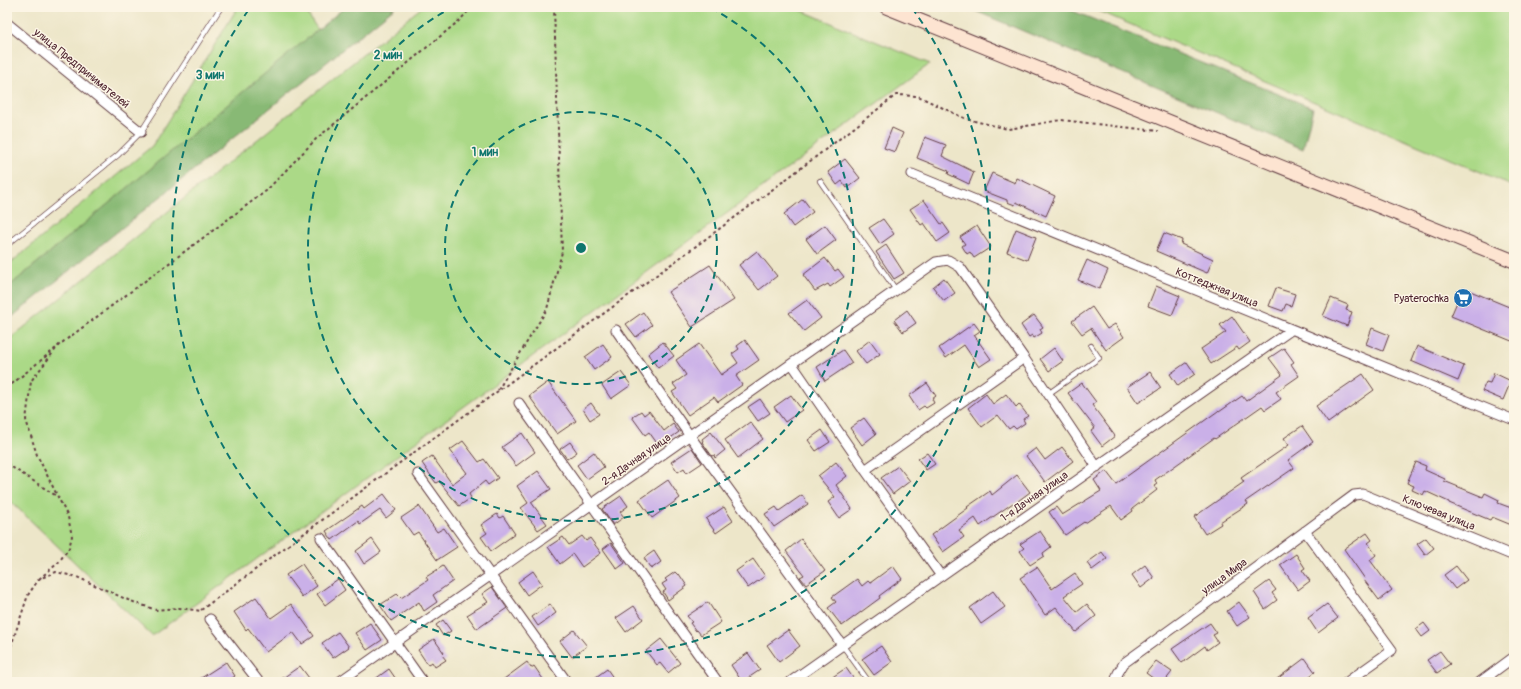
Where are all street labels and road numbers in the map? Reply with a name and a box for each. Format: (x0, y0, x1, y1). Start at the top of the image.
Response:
street label: улица Предпринимателей (30, 25, 132, 111)
street label: Коттеджная улица (1174, 265, 1260, 310)
street label: 2-я Дачная улица (599, 431, 673, 488)
street label: 1-я Дачная улица (998, 468, 1071, 524)
street label: Ключевая улица (1401, 492, 1477, 533)
street label: улица Мира (1198, 556, 1250, 598)

